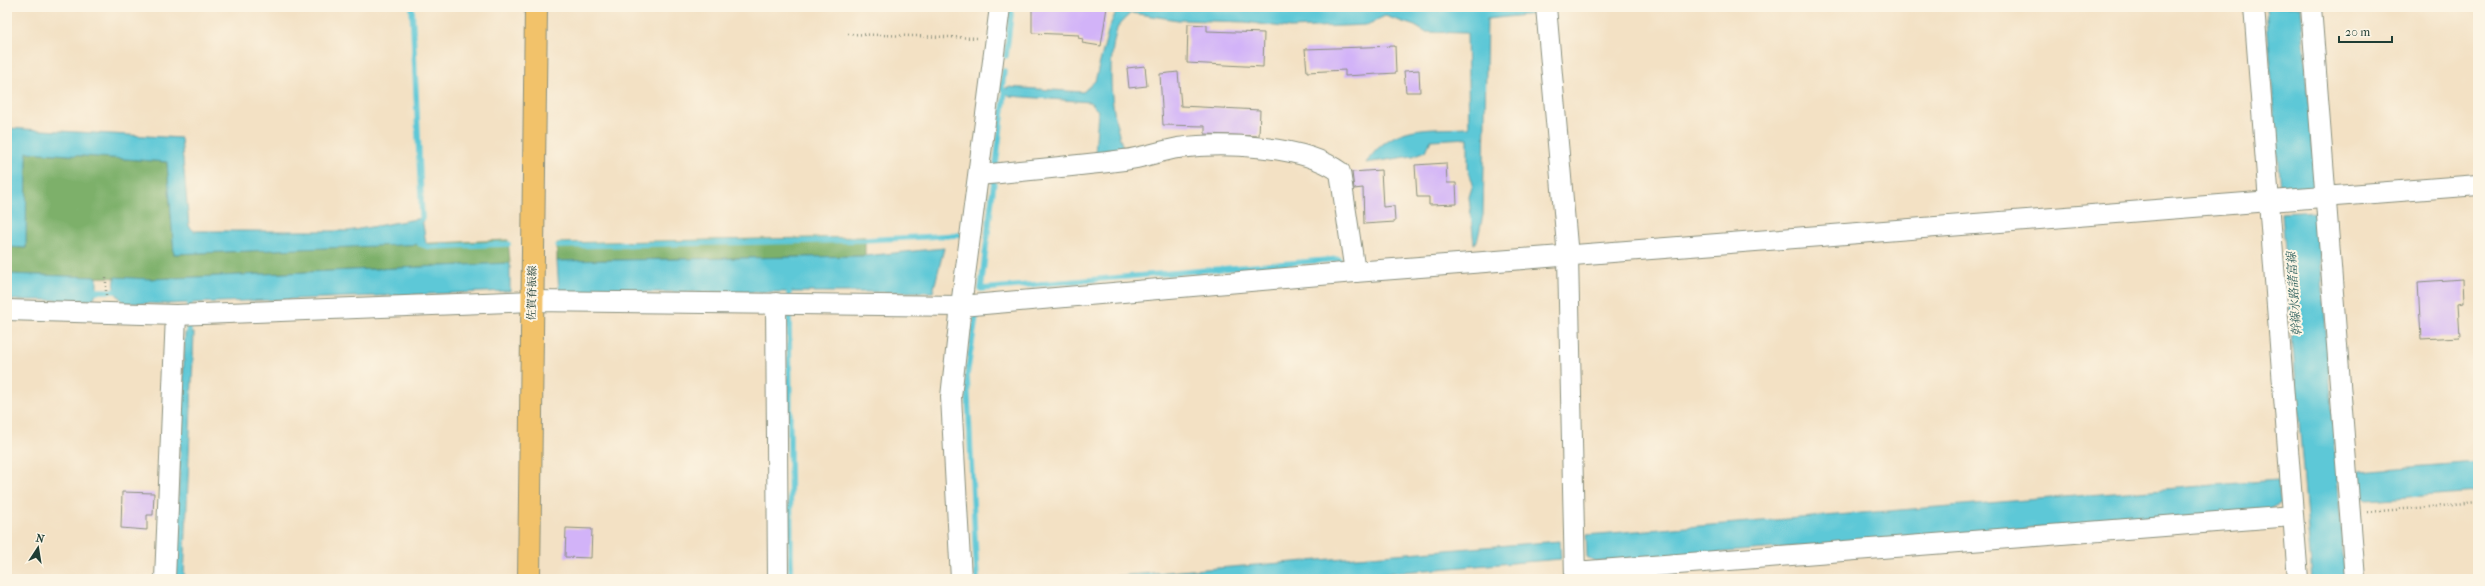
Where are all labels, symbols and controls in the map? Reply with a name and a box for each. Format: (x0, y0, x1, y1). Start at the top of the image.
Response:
scale bar (2339, 18, 2392, 44)
text: 20 m (2345, 25, 2370, 39)
water label: 幹線水路諸富線 (2284, 250, 2304, 336)
street label: 佐賀脊振線 (525, 265, 539, 321)
north arrow (18, 528, 58, 568)
text: N (35, 531, 46, 546)

